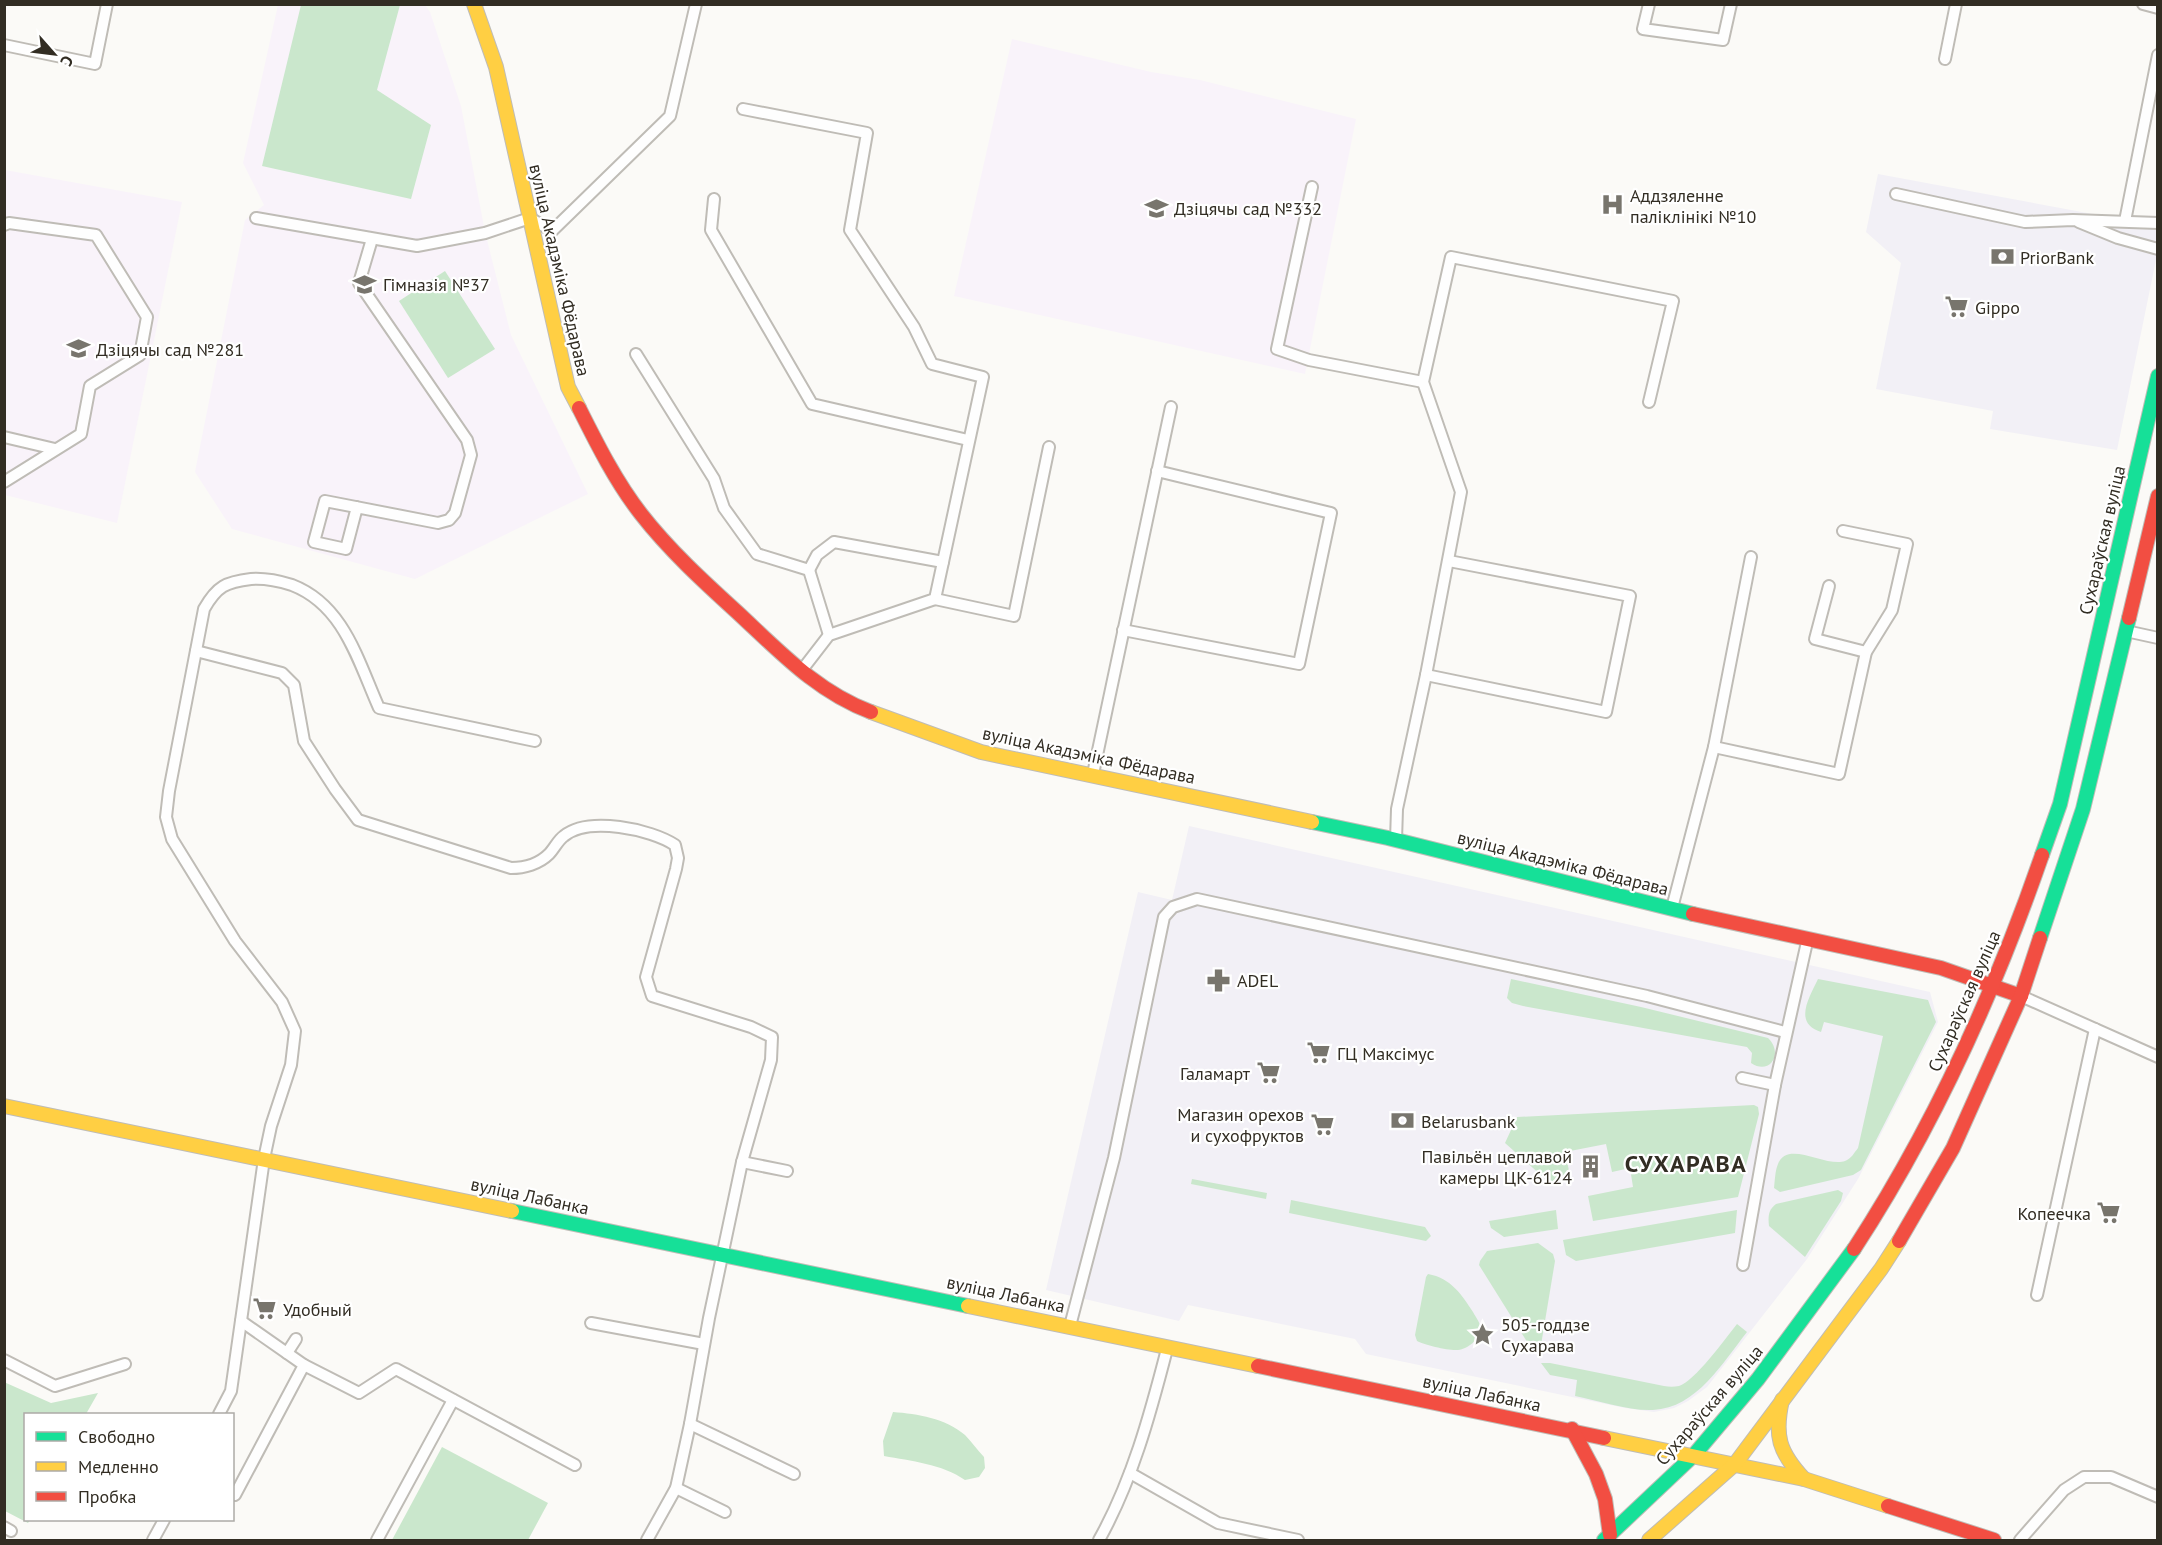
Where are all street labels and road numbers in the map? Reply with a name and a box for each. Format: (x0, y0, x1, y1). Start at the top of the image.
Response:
street label: вуліца Акадэміка Фёдарава (524, 162, 596, 378)
street label: Сухараўская вуліца (2074, 463, 2130, 617)
street label: вуліца Акадэміка Фёдарава (980, 721, 1198, 789)
street label: вуліца Акадэміка Фёдарава (1455, 826, 1671, 900)
street label: Сухараўская вуліца (1923, 927, 2005, 1075)
street label: вуліца Лабанка (469, 1172, 591, 1220)
street label: вуліца Лабанка (945, 1270, 1067, 1318)
street label: Сухараўская вуліца (1650, 1340, 1768, 1470)
street label: вуліца Лабанка (1421, 1369, 1543, 1417)

